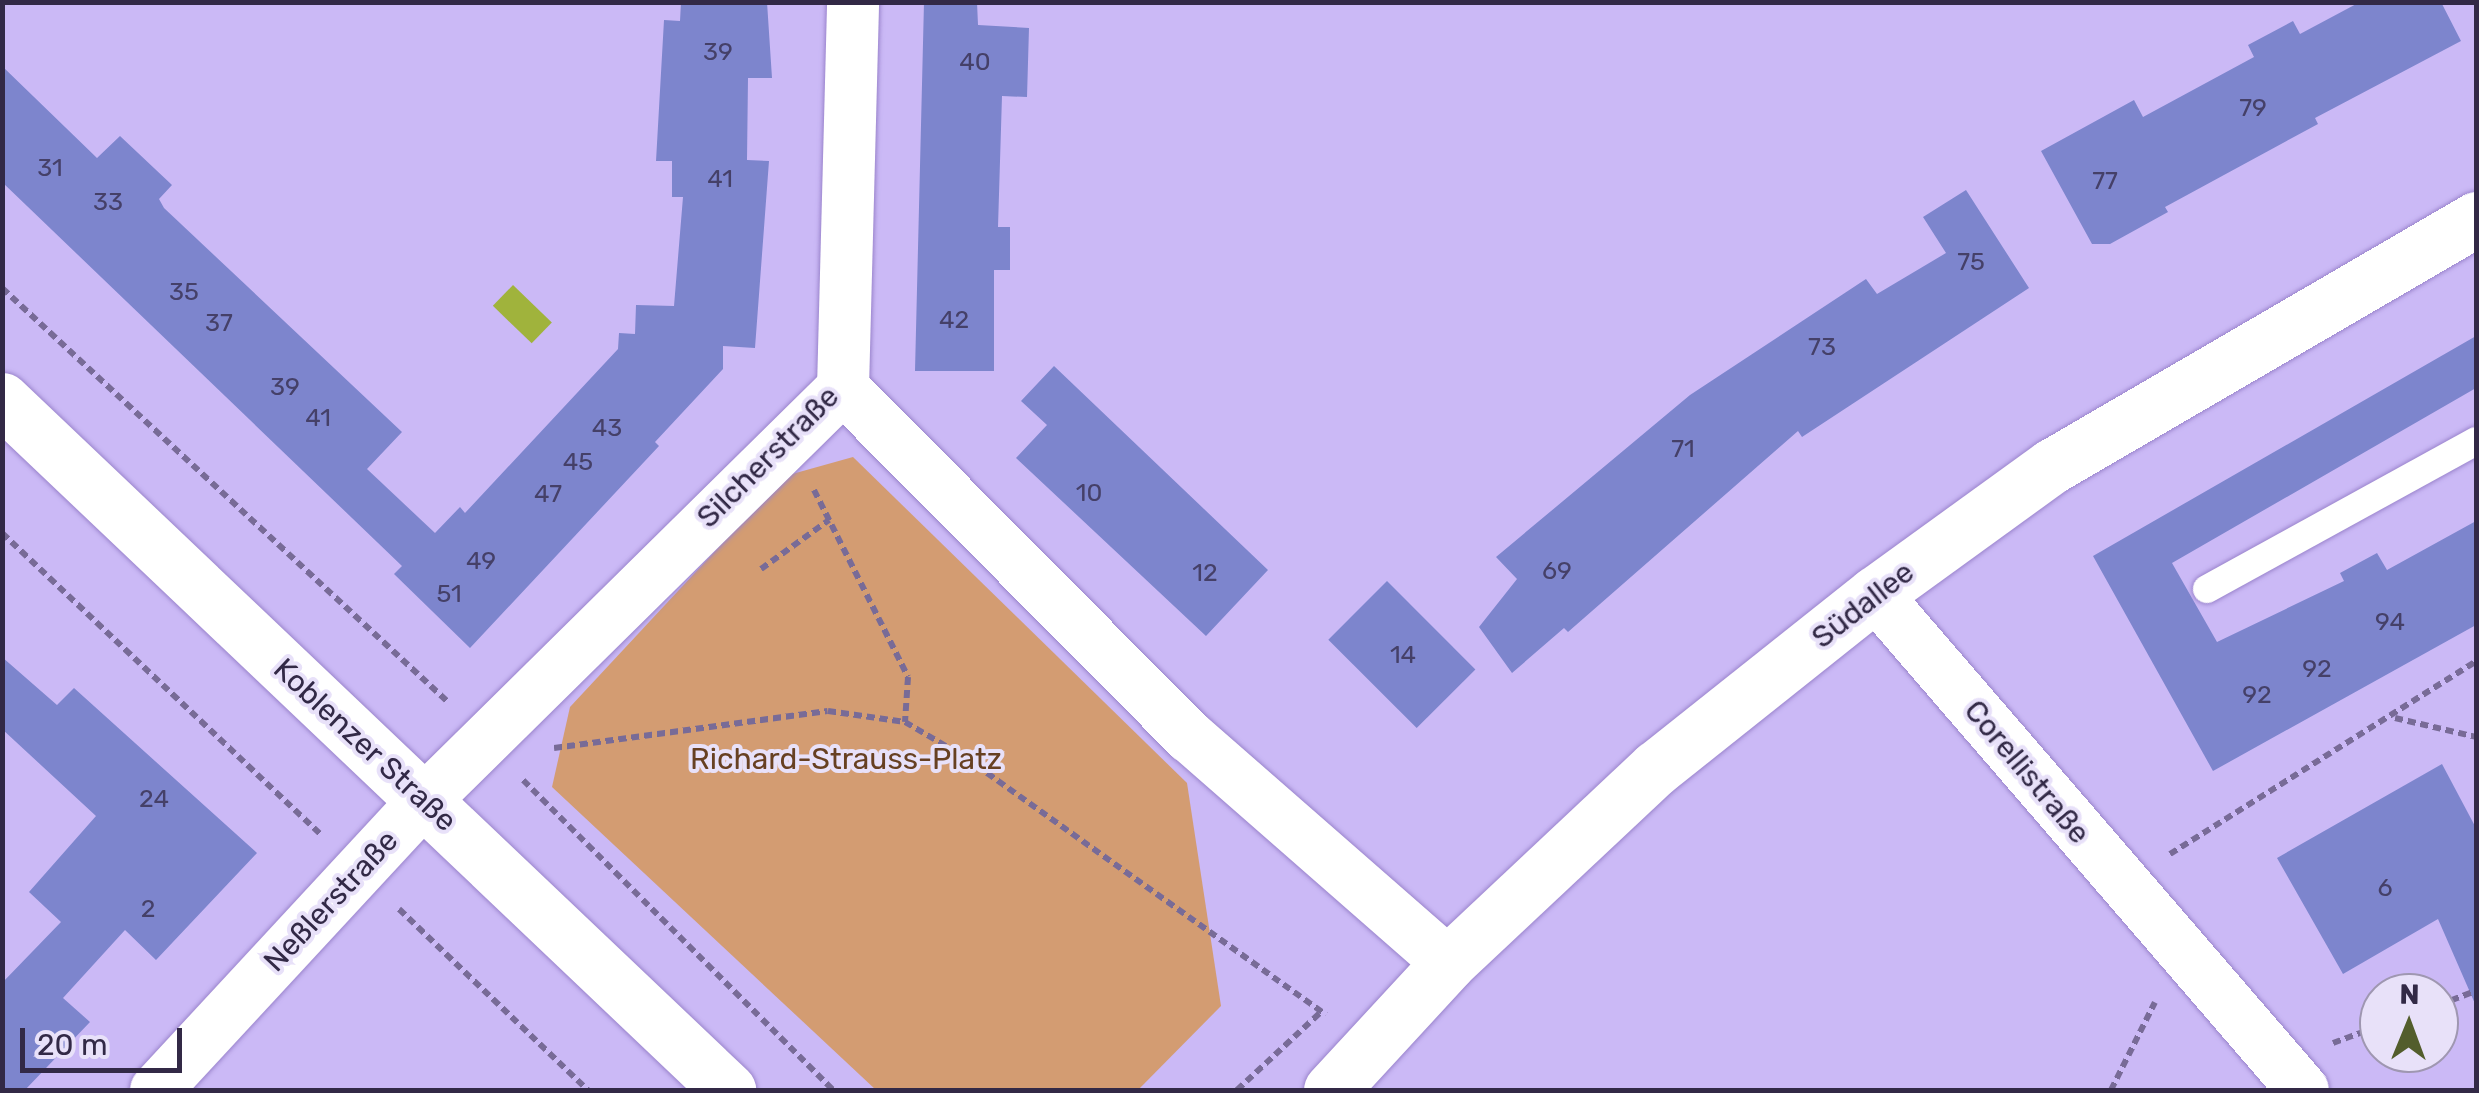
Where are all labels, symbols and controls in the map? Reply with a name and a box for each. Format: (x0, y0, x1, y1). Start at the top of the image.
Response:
house number: 39 (703, 37, 733, 67)
house number: 40 (959, 47, 991, 77)
house number: 79 (2239, 93, 2267, 123)
house number: 31 (37, 153, 63, 183)
house number: 41 (707, 164, 733, 194)
house number: 77 (2092, 166, 2118, 196)
house number: 33 (93, 187, 123, 217)
house number: 75 (1957, 247, 1985, 277)
house number: 35 (169, 277, 199, 307)
house number: 42 (939, 305, 969, 335)
house number: 37 (205, 308, 233, 338)
house number: 73 (1808, 332, 1836, 362)
house number: 39 (270, 372, 300, 402)
street label: Silcherstraße (690, 379, 846, 535)
house number: 41 (305, 403, 331, 433)
house number: 43 (592, 413, 622, 443)
house number: 71 (1671, 434, 1695, 464)
house number: 45 (563, 447, 593, 477)
house number: 10 (1076, 478, 1102, 508)
house number: 47 (534, 479, 562, 509)
house number: 49 (466, 546, 496, 576)
street label: Südallee (1805, 554, 1921, 656)
house number: 69 (1542, 556, 1572, 586)
house number: 12 (1192, 558, 1218, 588)
house number: 51 (436, 579, 462, 609)
house number: 94 (2375, 607, 2405, 637)
house number: 14 (1390, 640, 1416, 670)
street label: Koblenzer Straße (266, 651, 464, 839)
house number: 92 (2302, 654, 2332, 684)
house number: 92 (2242, 680, 2272, 710)
street label: Corellistraße (1957, 693, 2097, 851)
park label: Richard-Strauss-Platz (690, 741, 1002, 777)
house number: 24 (139, 784, 169, 814)
street label: Neßlerstraße (256, 823, 406, 979)
house number: 6 (2377, 873, 2393, 903)
house number: 2 (141, 894, 155, 924)
north arrow (2359, 973, 2459, 1073)
text: N (2399, 978, 2420, 1011)
scale bar (25, 1008, 188, 1070)
text: 20 m (37, 1027, 108, 1063)

